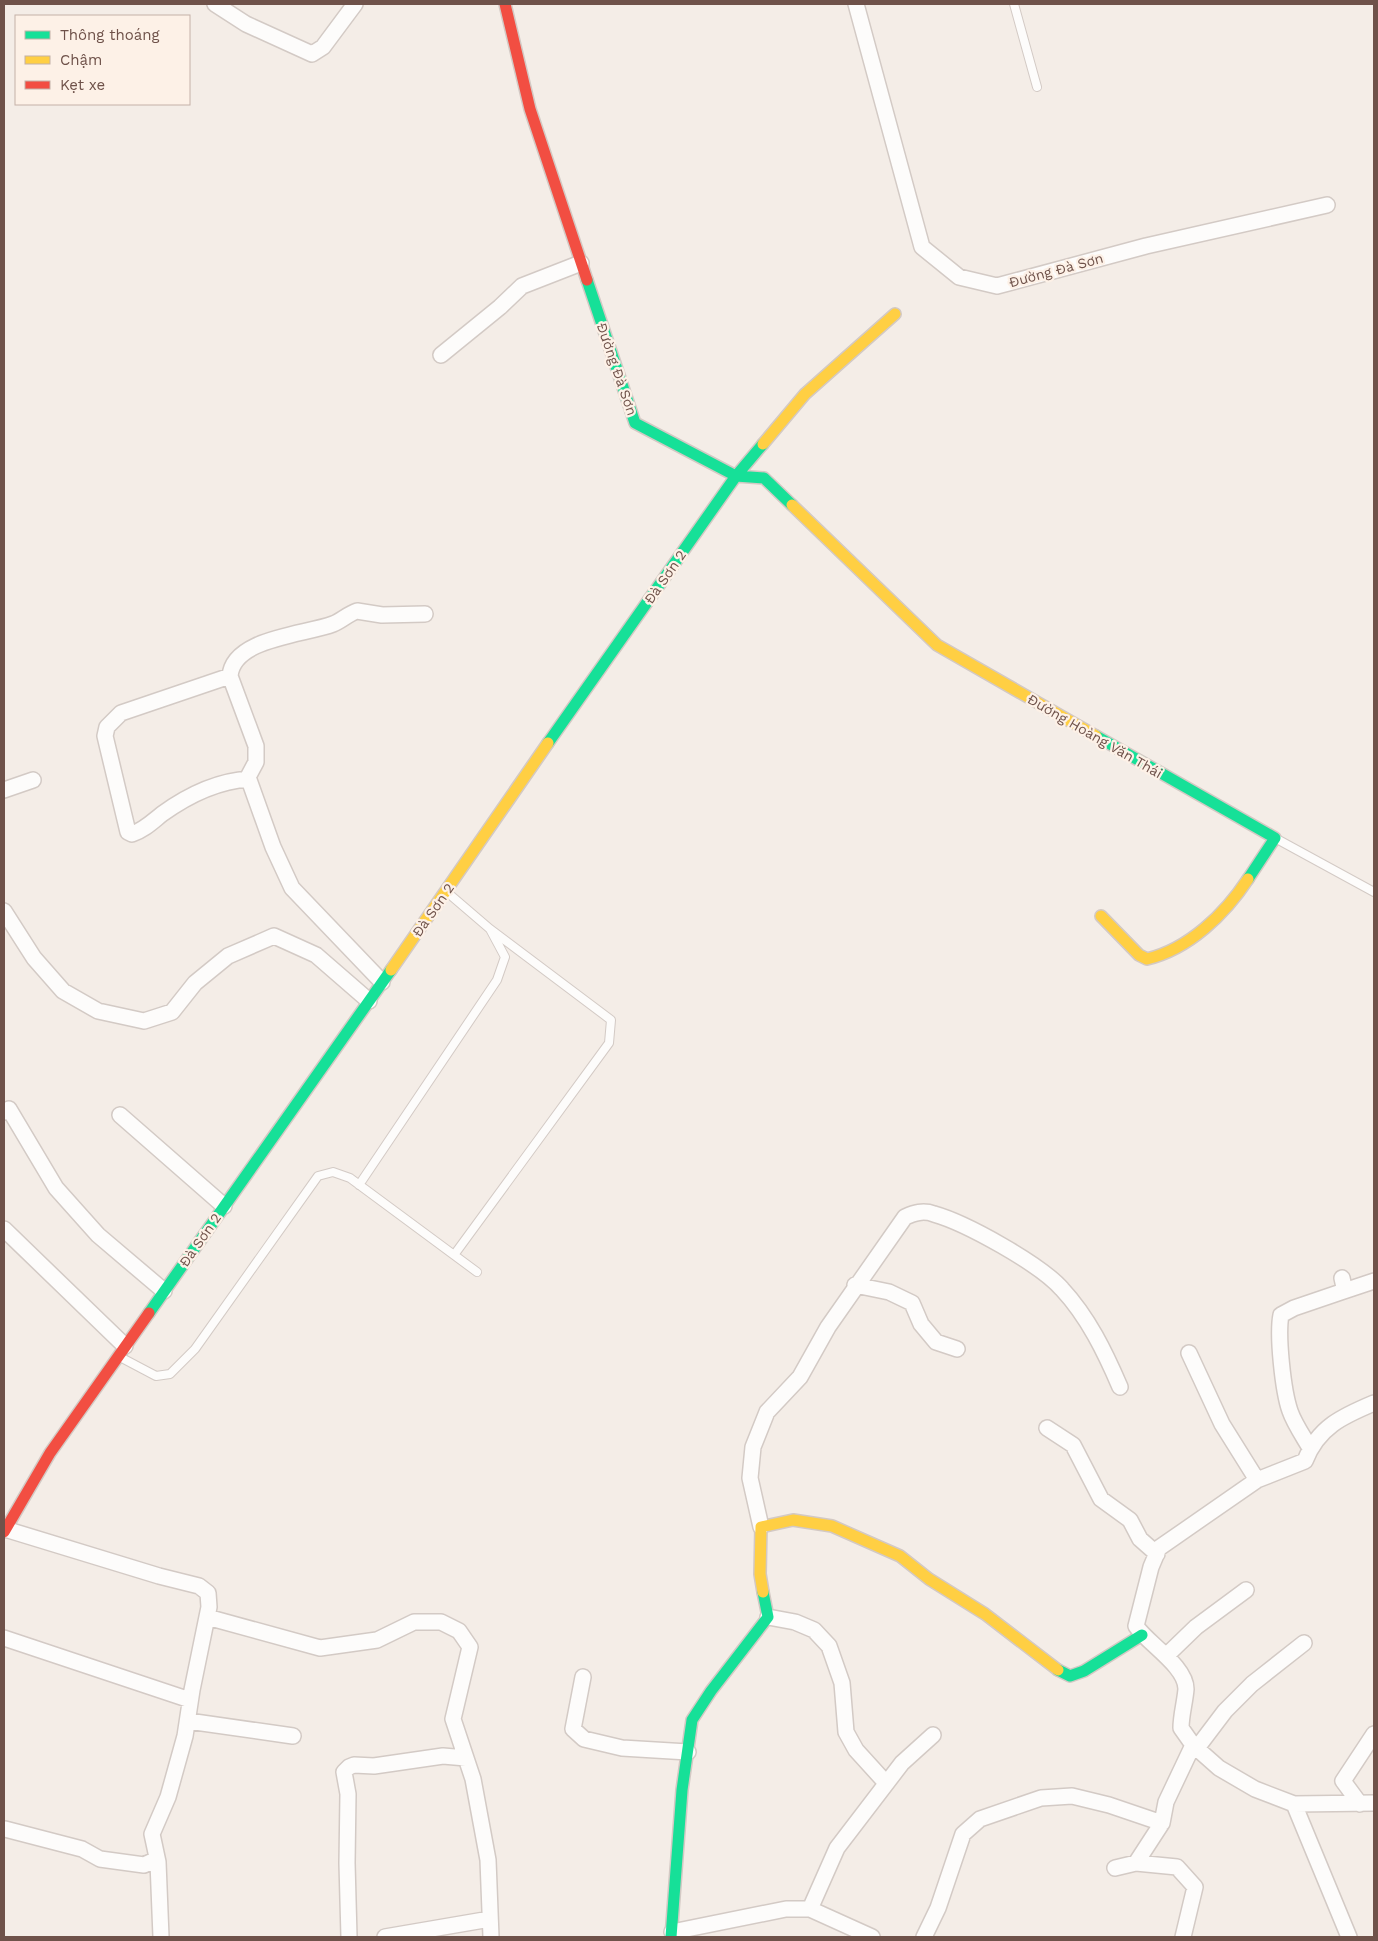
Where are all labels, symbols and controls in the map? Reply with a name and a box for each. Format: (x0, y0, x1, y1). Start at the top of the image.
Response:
legend (15, 15, 190, 105)
text: Thông thoáng (60, 26, 159, 44)
text: Chậm (60, 51, 102, 69)
text: Kẹt xe (60, 76, 105, 94)
street label: Đường Đà Sơn (1007, 250, 1105, 290)
street label: Đường Đà Sơn (594, 321, 640, 417)
street label: Đà Sơn 2 (641, 547, 689, 607)
street label: Đường Hoàng Văn Thái (1025, 691, 1165, 781)
street label: Đà Sơn 2 (409, 880, 457, 940)
street label: Đà Sơn 2 (176, 1210, 224, 1270)

